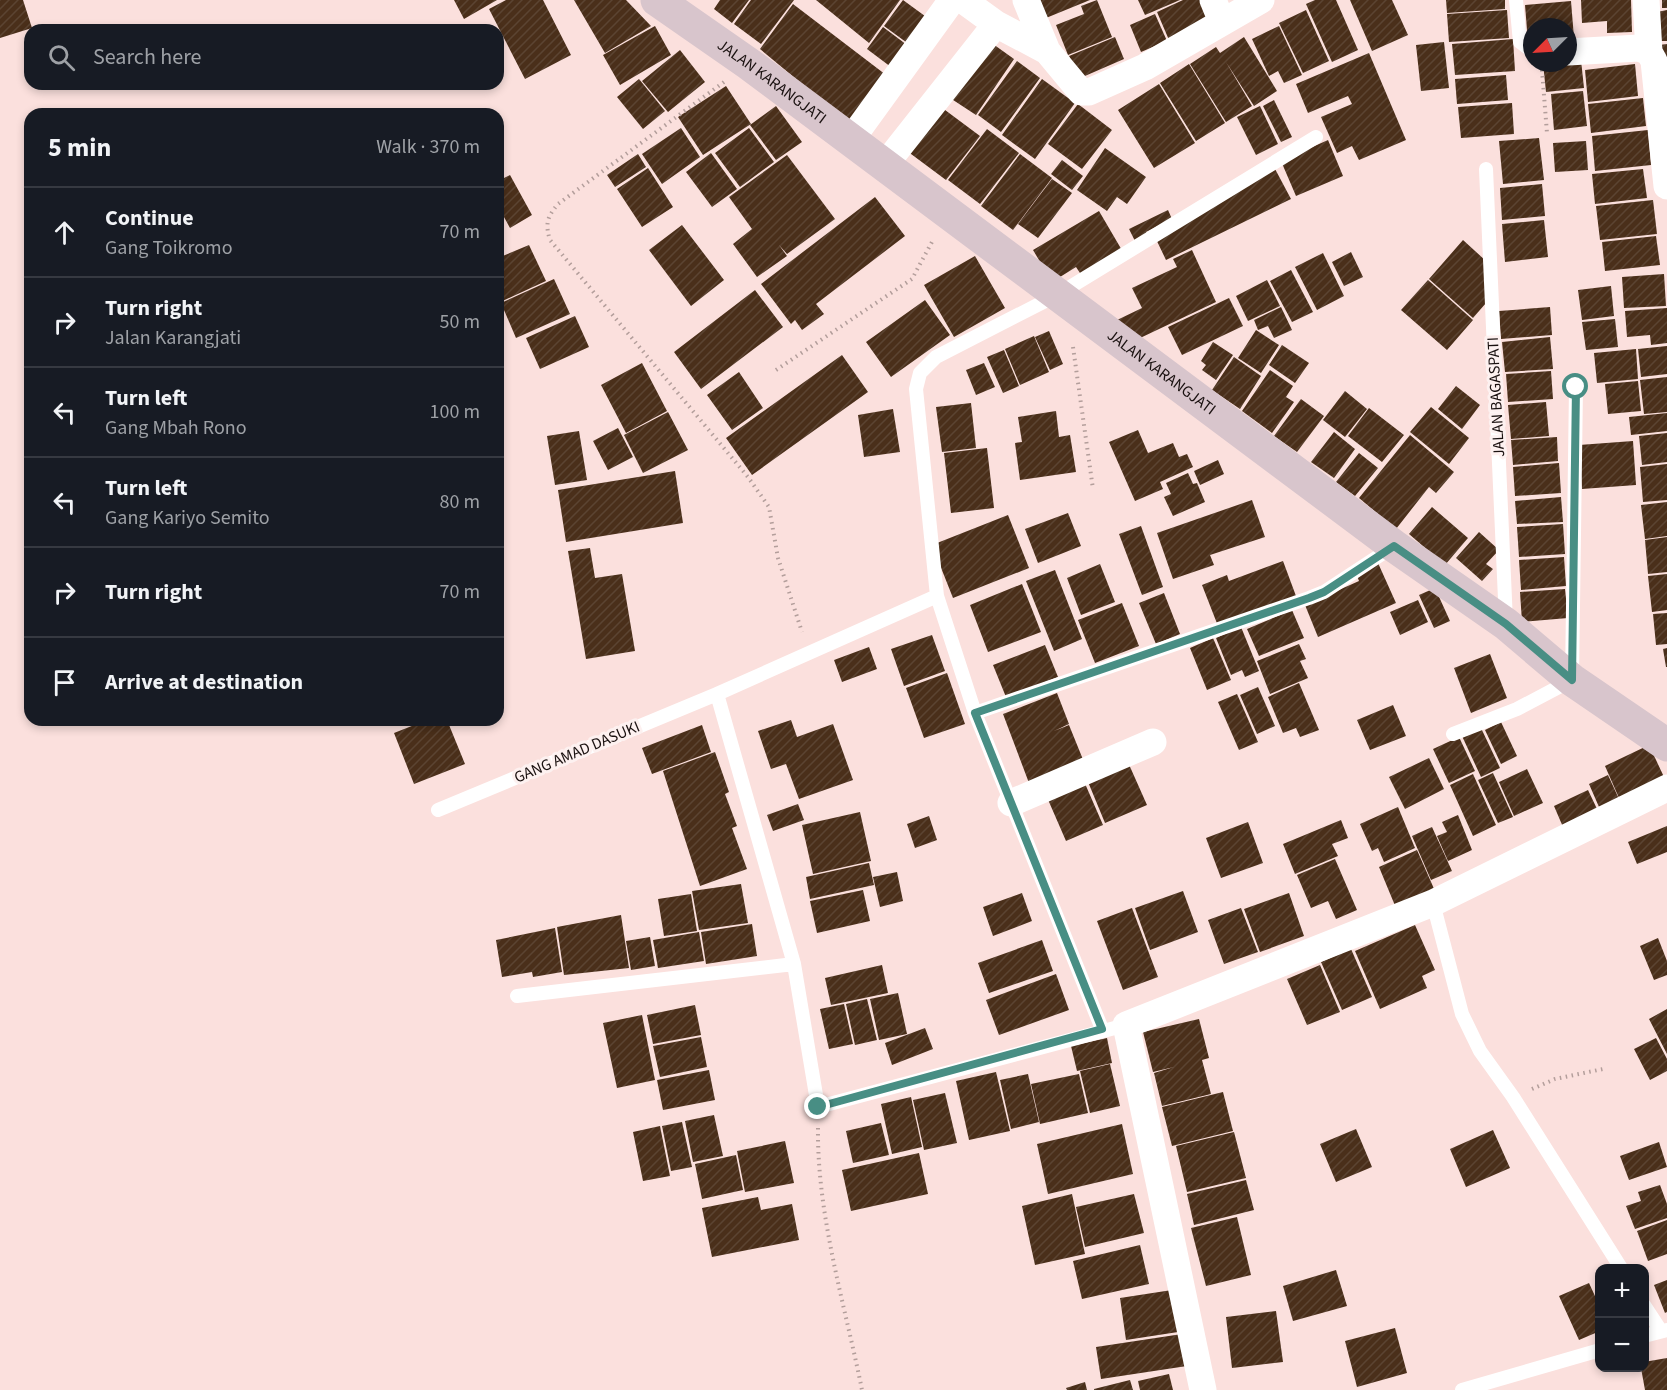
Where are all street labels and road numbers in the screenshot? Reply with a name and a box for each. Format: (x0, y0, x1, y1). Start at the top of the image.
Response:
street label: JALAN KARANGJATI (713, 34, 831, 129)
street label: JALAN KARANGJATI (1103, 324, 1220, 420)
street label: JALAN BAGASPATI (1482, 336, 1510, 458)
street label: GANG AMAD DASUKI (511, 716, 643, 788)

